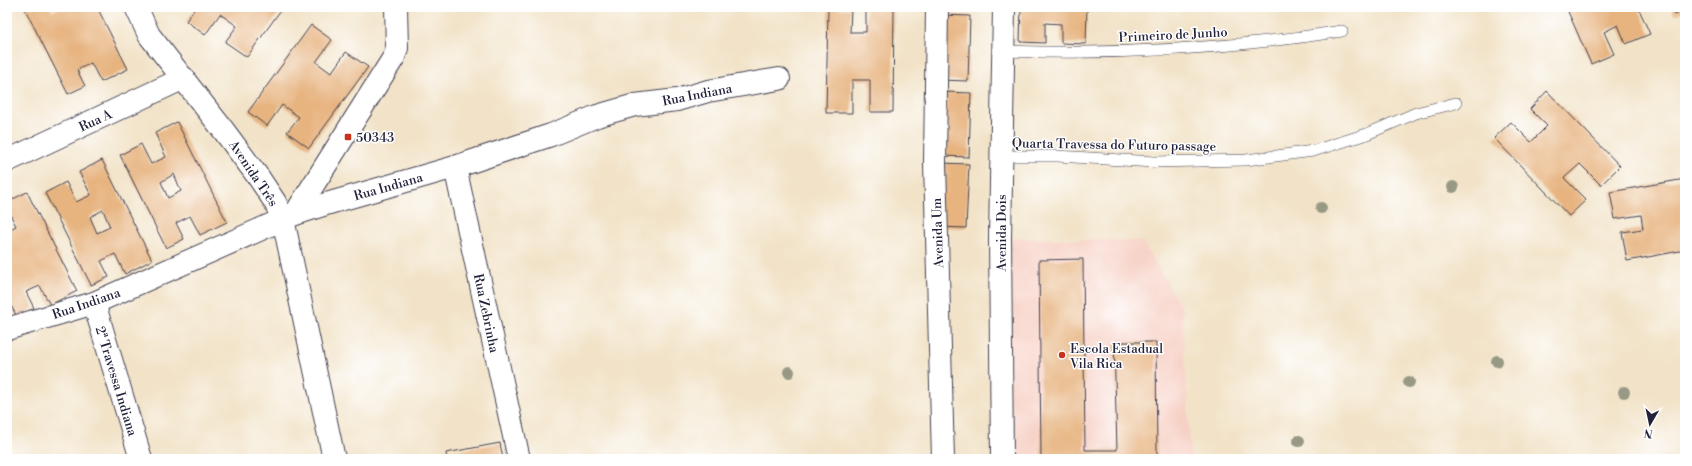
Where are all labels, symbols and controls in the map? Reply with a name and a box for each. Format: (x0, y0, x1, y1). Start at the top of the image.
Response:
street label: Primeiro de Junho (1118, 24, 1228, 46)
street label: Rua Indiana (661, 80, 734, 110)
street label: Rua A (76, 106, 115, 135)
place label: 50343 (356, 130, 394, 146)
marker: 50343 (343, 132, 353, 142)
street label: Quarta Travessa do Futuro passage (1012, 135, 1217, 155)
street label: Avenida Três (225, 137, 281, 210)
street label: Rua Indiana (352, 169, 425, 204)
street label: Avenida Dois (994, 194, 1010, 273)
street label: Avenida Um (929, 197, 947, 269)
street label: Rua Zebrinha (470, 272, 502, 355)
street label: Rua Indiana (50, 285, 123, 323)
street label: 2ª Travessa Indiana (92, 325, 140, 438)
place label: Escola Estadual Vila Rica (1069, 341, 1163, 372)
marker: Escola Estadual Vila Rica (1057, 350, 1067, 360)
north arrow (1630, 404, 1670, 444)
text: N (1643, 425, 1654, 440)

